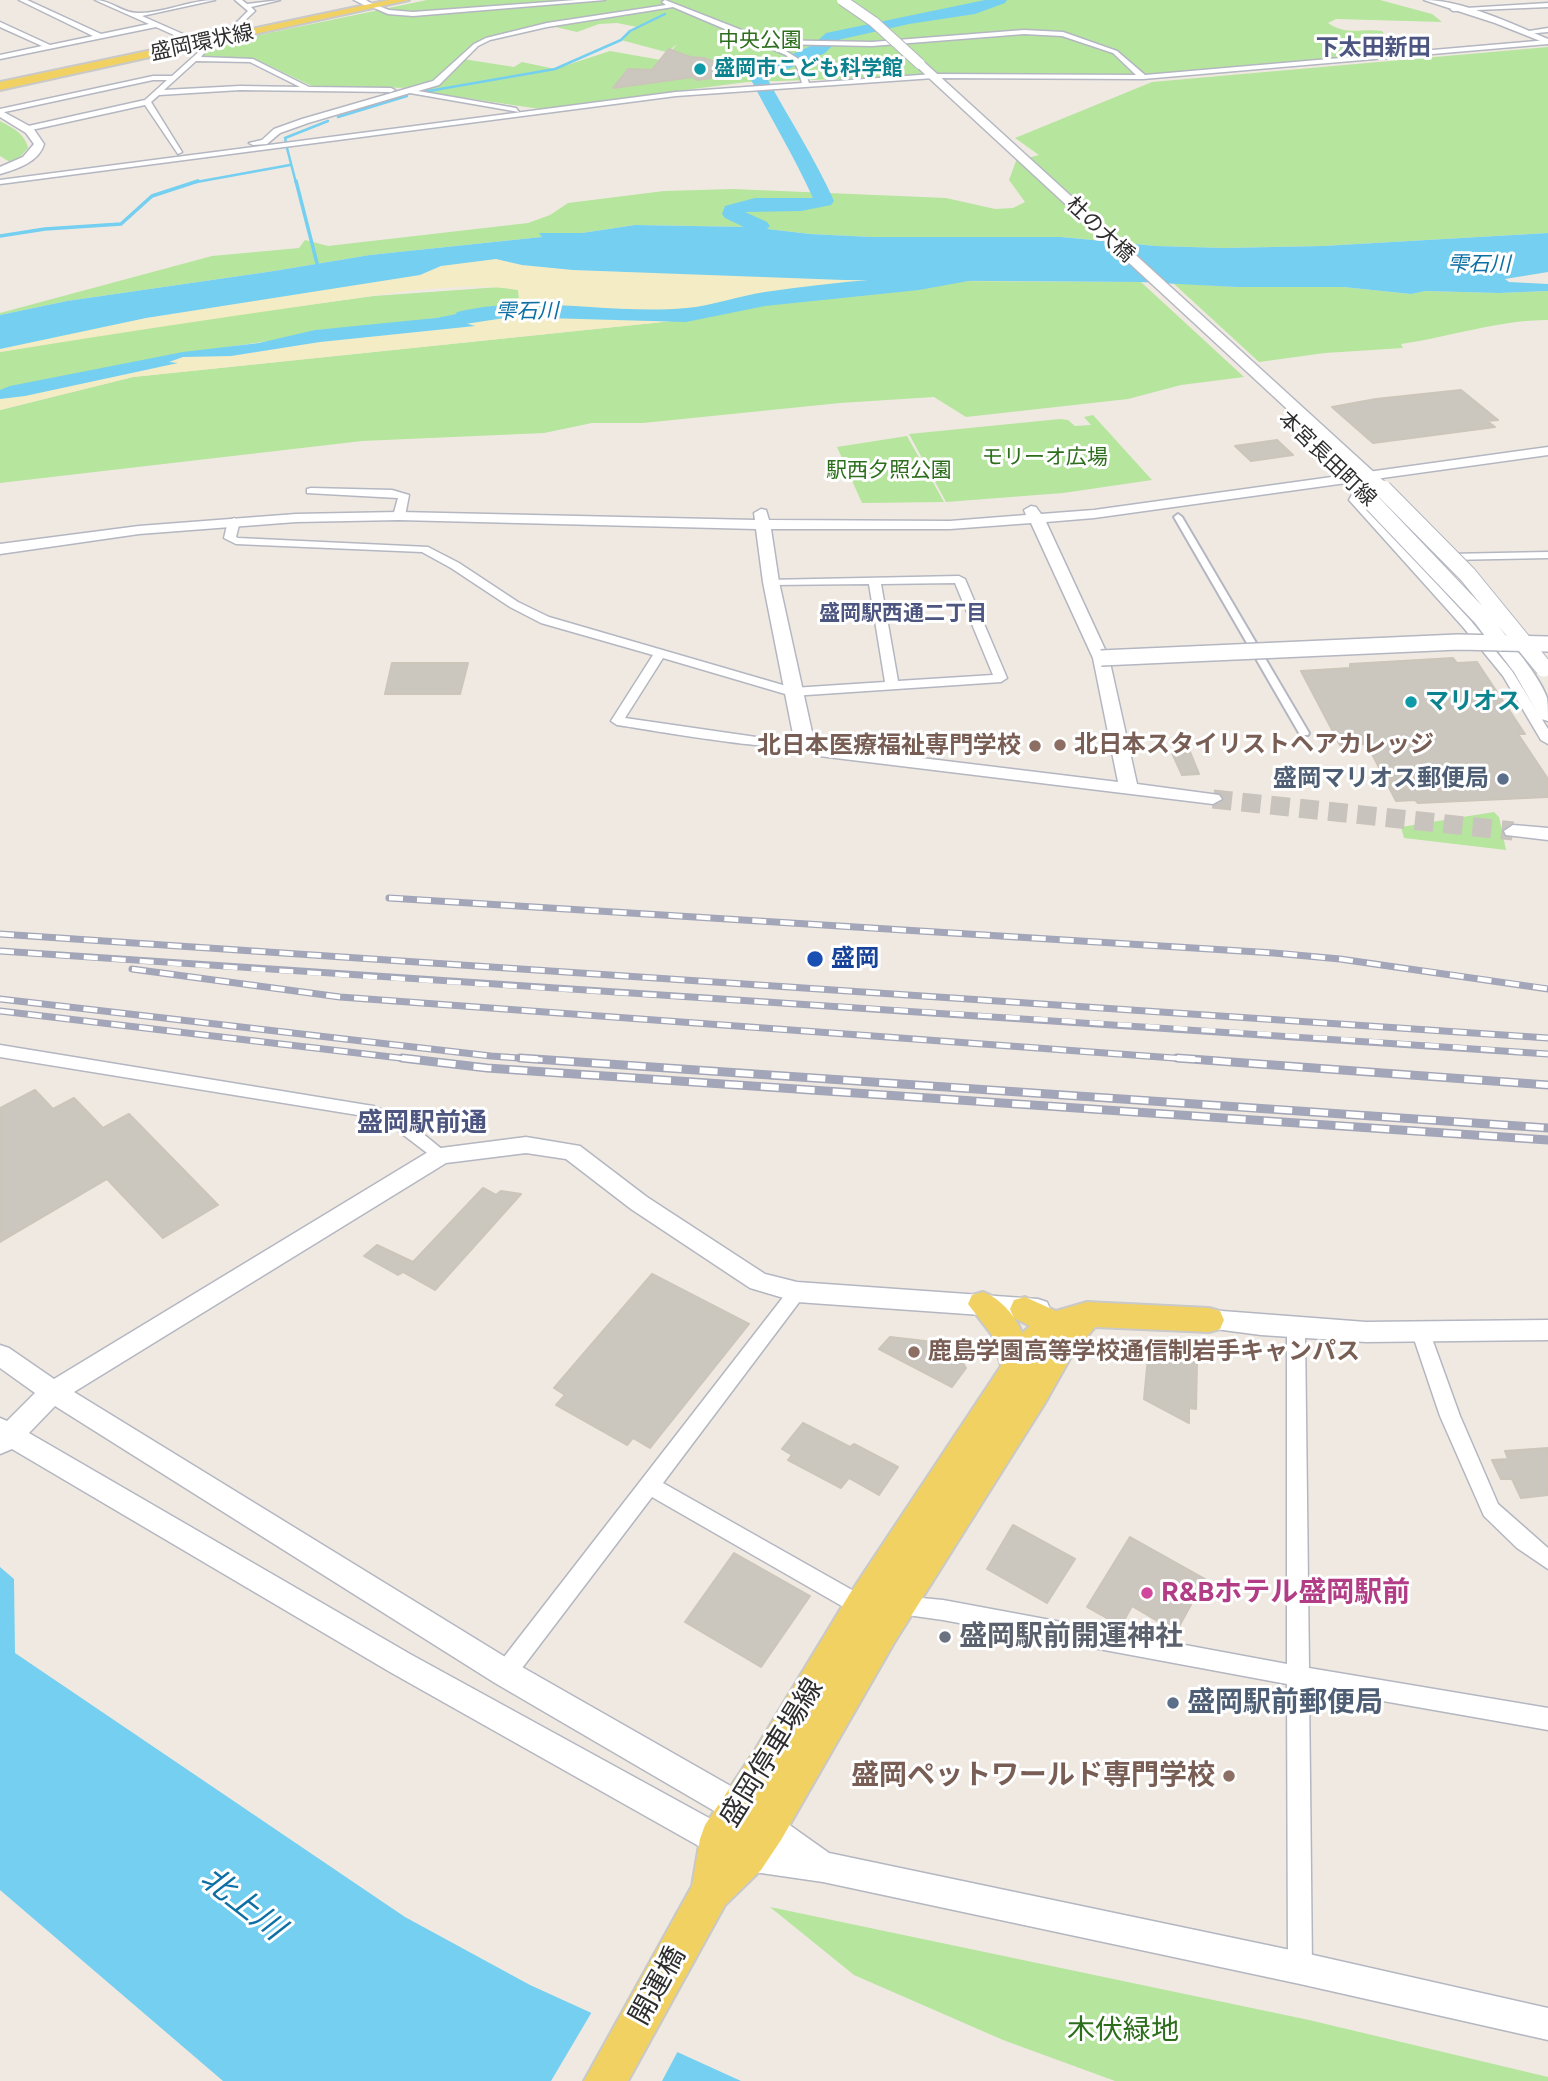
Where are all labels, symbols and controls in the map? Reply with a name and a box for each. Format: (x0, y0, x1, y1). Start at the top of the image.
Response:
street label: 盛岡環状線 (148, 20, 256, 66)
park label: 中央公園 (718, 28, 802, 54)
district label: 下太田新田 (1316, 34, 1430, 62)
place label: 盛岡市こども科学館 (714, 56, 903, 82)
marker: 盛岡市こども科学館 (692, 61, 708, 77)
street label: 杜の大橋 (1061, 192, 1139, 268)
water label: 雫石川 (1448, 252, 1510, 278)
water label: 雫石川 (495, 299, 559, 325)
street label: 本宮長田町線 (1273, 406, 1381, 512)
park label: モリーオ広場 (982, 445, 1108, 471)
park label: 駅西夕照公園 (826, 458, 952, 484)
district label: 盛岡駅西通二丁目 (819, 601, 987, 627)
place label: マリオス (1425, 688, 1521, 716)
marker: マリオス (1403, 694, 1419, 710)
place label: 北日本スタイリストヘアカレッジ (1074, 731, 1434, 759)
place label: 北日本医療福祉専門学校 (757, 732, 1021, 760)
marker: 北日本スタイリストヘアカレッジ (1052, 737, 1068, 753)
marker: 北日本医療福祉専門学校 (1027, 738, 1043, 754)
place label: 盛岡マリオス郵便局 (1273, 765, 1489, 793)
marker: 盛岡マリオス郵便局 (1495, 771, 1511, 787)
place label: 盛岡 (831, 945, 879, 973)
marker: 盛岡 (805, 949, 825, 969)
district label: 盛岡駅前通 (357, 1107, 487, 1139)
place label: 鹿島学園高等学校通信制岩手キャンパス (928, 1338, 1360, 1366)
marker: 鹿島学園高等学校通信制岩手キャンパス (906, 1344, 922, 1360)
place label: R&Bホテル盛岡駅前 (1161, 1576, 1410, 1610)
marker: R&Bホテル盛岡駅前 (1139, 1585, 1155, 1601)
place label: 盛岡駅前開運神社 (959, 1620, 1183, 1654)
marker: 盛岡駅前開運神社 (937, 1629, 953, 1645)
street label: 盛岡停車場線 (713, 1673, 831, 1833)
place label: 盛岡駅前郵便局 (1187, 1686, 1383, 1720)
marker: 盛岡駅前郵便局 (1165, 1695, 1181, 1711)
place label: 盛岡ペットワールド専門学校 (851, 1759, 1215, 1793)
marker: 盛岡ペットワールド専門学校 (1221, 1768, 1237, 1784)
water label: 北上川 (192, 1859, 292, 1949)
street label: 開運橋 (623, 1941, 693, 2031)
park label: 木伏緑地 (1067, 2014, 1179, 2048)

